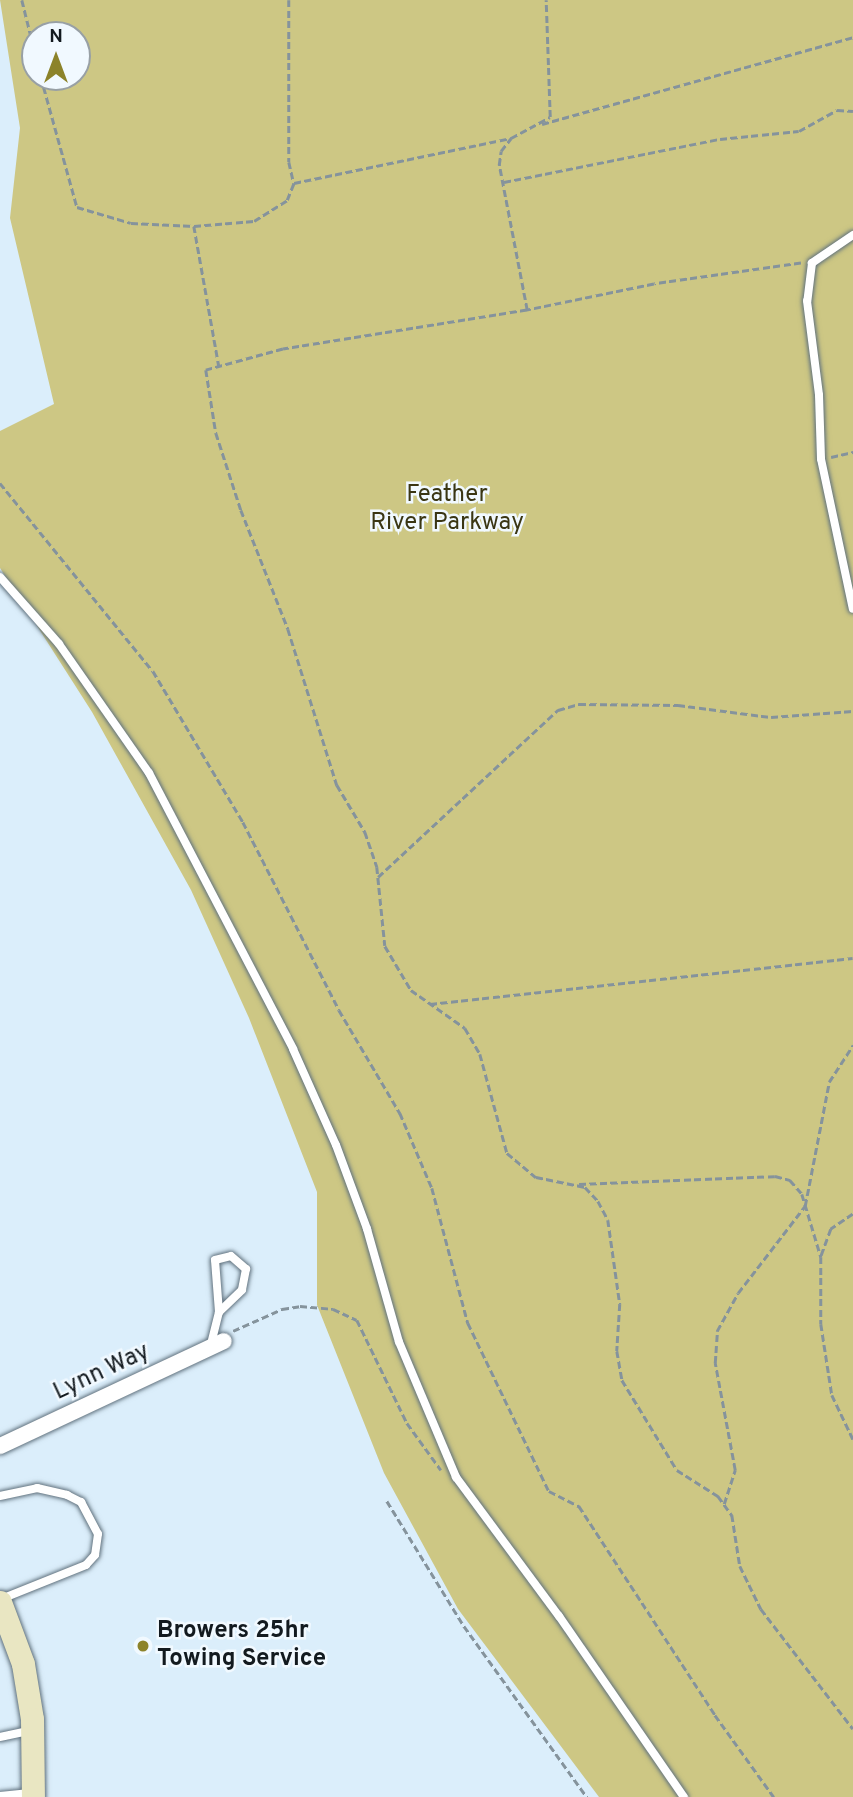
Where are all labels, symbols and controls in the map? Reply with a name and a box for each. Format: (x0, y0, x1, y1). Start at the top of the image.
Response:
north arrow (21, 21, 91, 91)
text: N (49, 25, 63, 49)
park label: Feather River Parkway (370, 482, 524, 538)
street label: Lynn Way (49, 1338, 155, 1408)
place label: Browers 25hr Towing Service (157, 1618, 326, 1674)
marker: Browers 25hr Towing Service (135, 1638, 151, 1654)

